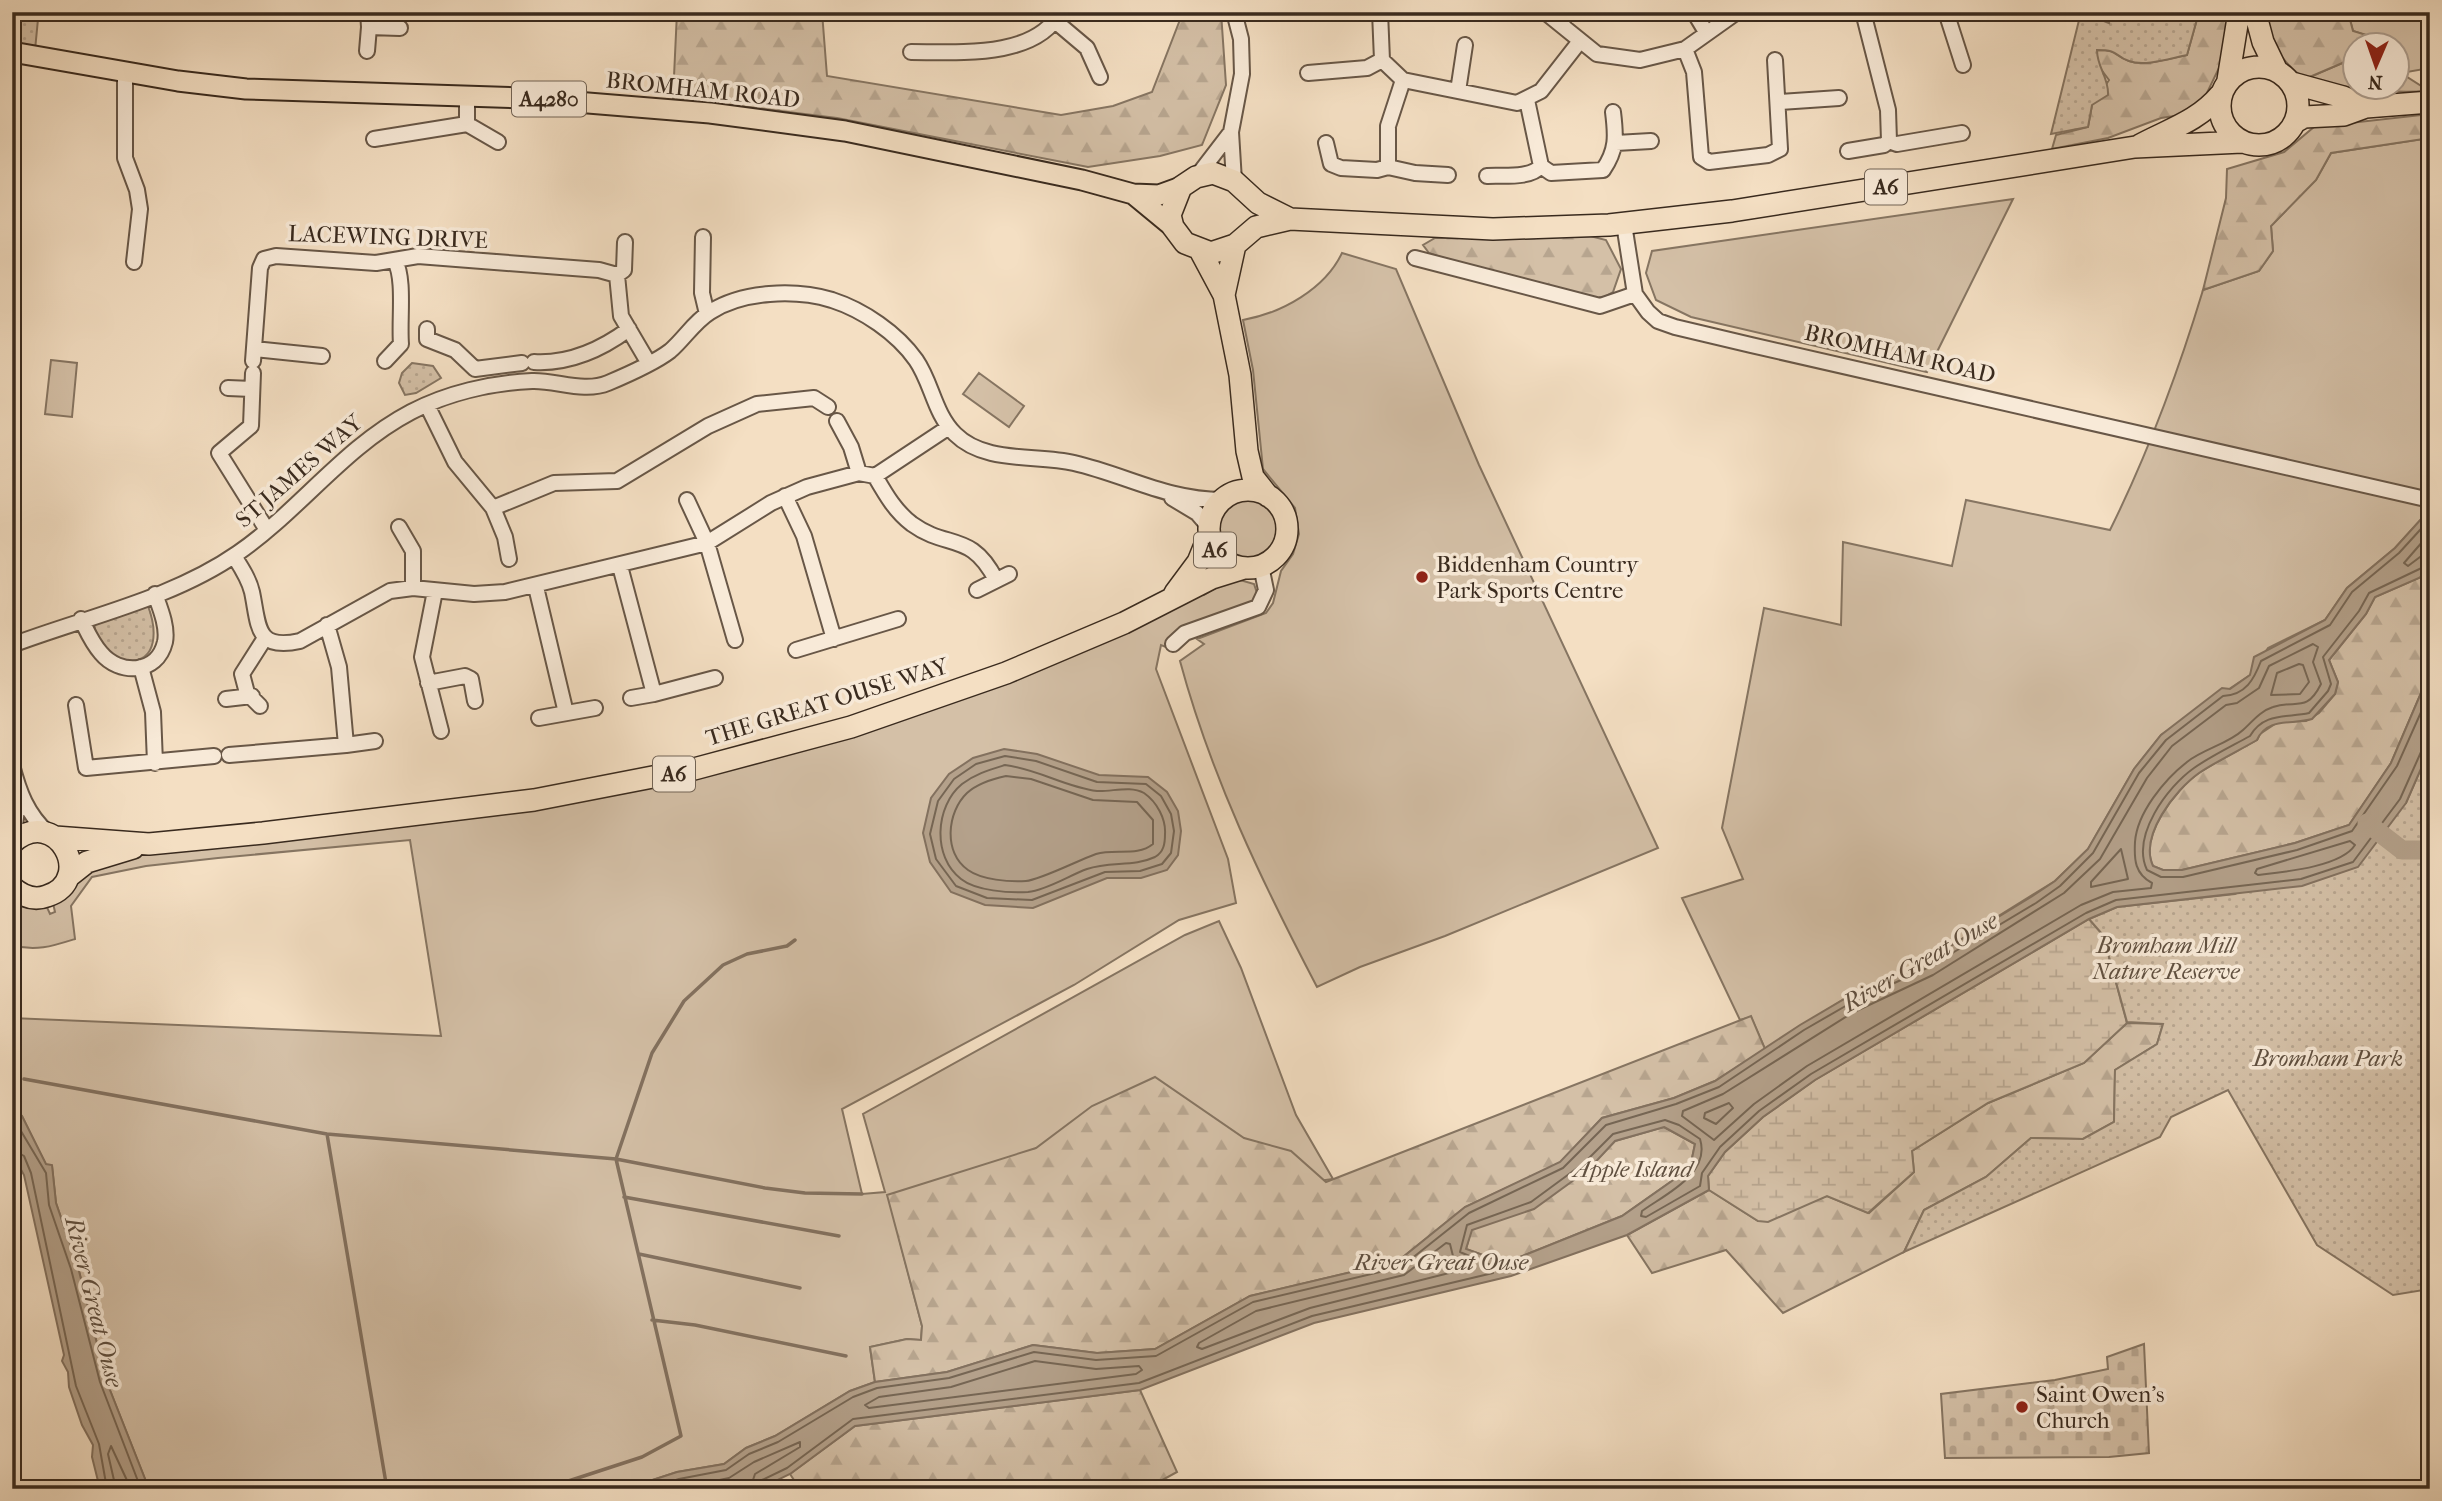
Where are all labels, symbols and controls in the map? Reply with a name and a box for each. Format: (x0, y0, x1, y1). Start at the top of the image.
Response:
north arrow (2340, 32, 2410, 102)
street label: BROMHAM ROAD (605, 66, 801, 114)
text: N (2367, 71, 2383, 93)
road number: A4280 (512, 82, 586, 116)
road number: A6 (1865, 170, 1907, 204)
street label: LACEWING DRIVE (288, 220, 488, 254)
street label: BROMHAM ROAD (1802, 319, 1998, 389)
street label: ST JAMES WAY (230, 408, 369, 533)
road number: A6 (1194, 532, 1236, 568)
place label: Biddenham Country Park Sports Centre (1436, 551, 1639, 604)
marker: Biddenham Country Park Sports Centre (1414, 569, 1430, 585)
street label: THE GREAT OUSE WAY (702, 652, 953, 752)
road number: A6 (653, 756, 695, 792)
water label: River Great Ouse (1836, 906, 2004, 1019)
park label: Bromham Mill Nature Reserve (2092, 932, 2240, 985)
park label: Bromham Park (2251, 1045, 2403, 1072)
park label: Apple Island (1571, 1156, 1696, 1183)
water label: River Great Ouse (59, 1212, 129, 1391)
water label: River Great Ouse (1352, 1248, 1530, 1276)
place label: Saint Owen's Church (2036, 1381, 2164, 1434)
marker: Saint Owen's Church (2014, 1399, 2030, 1415)

